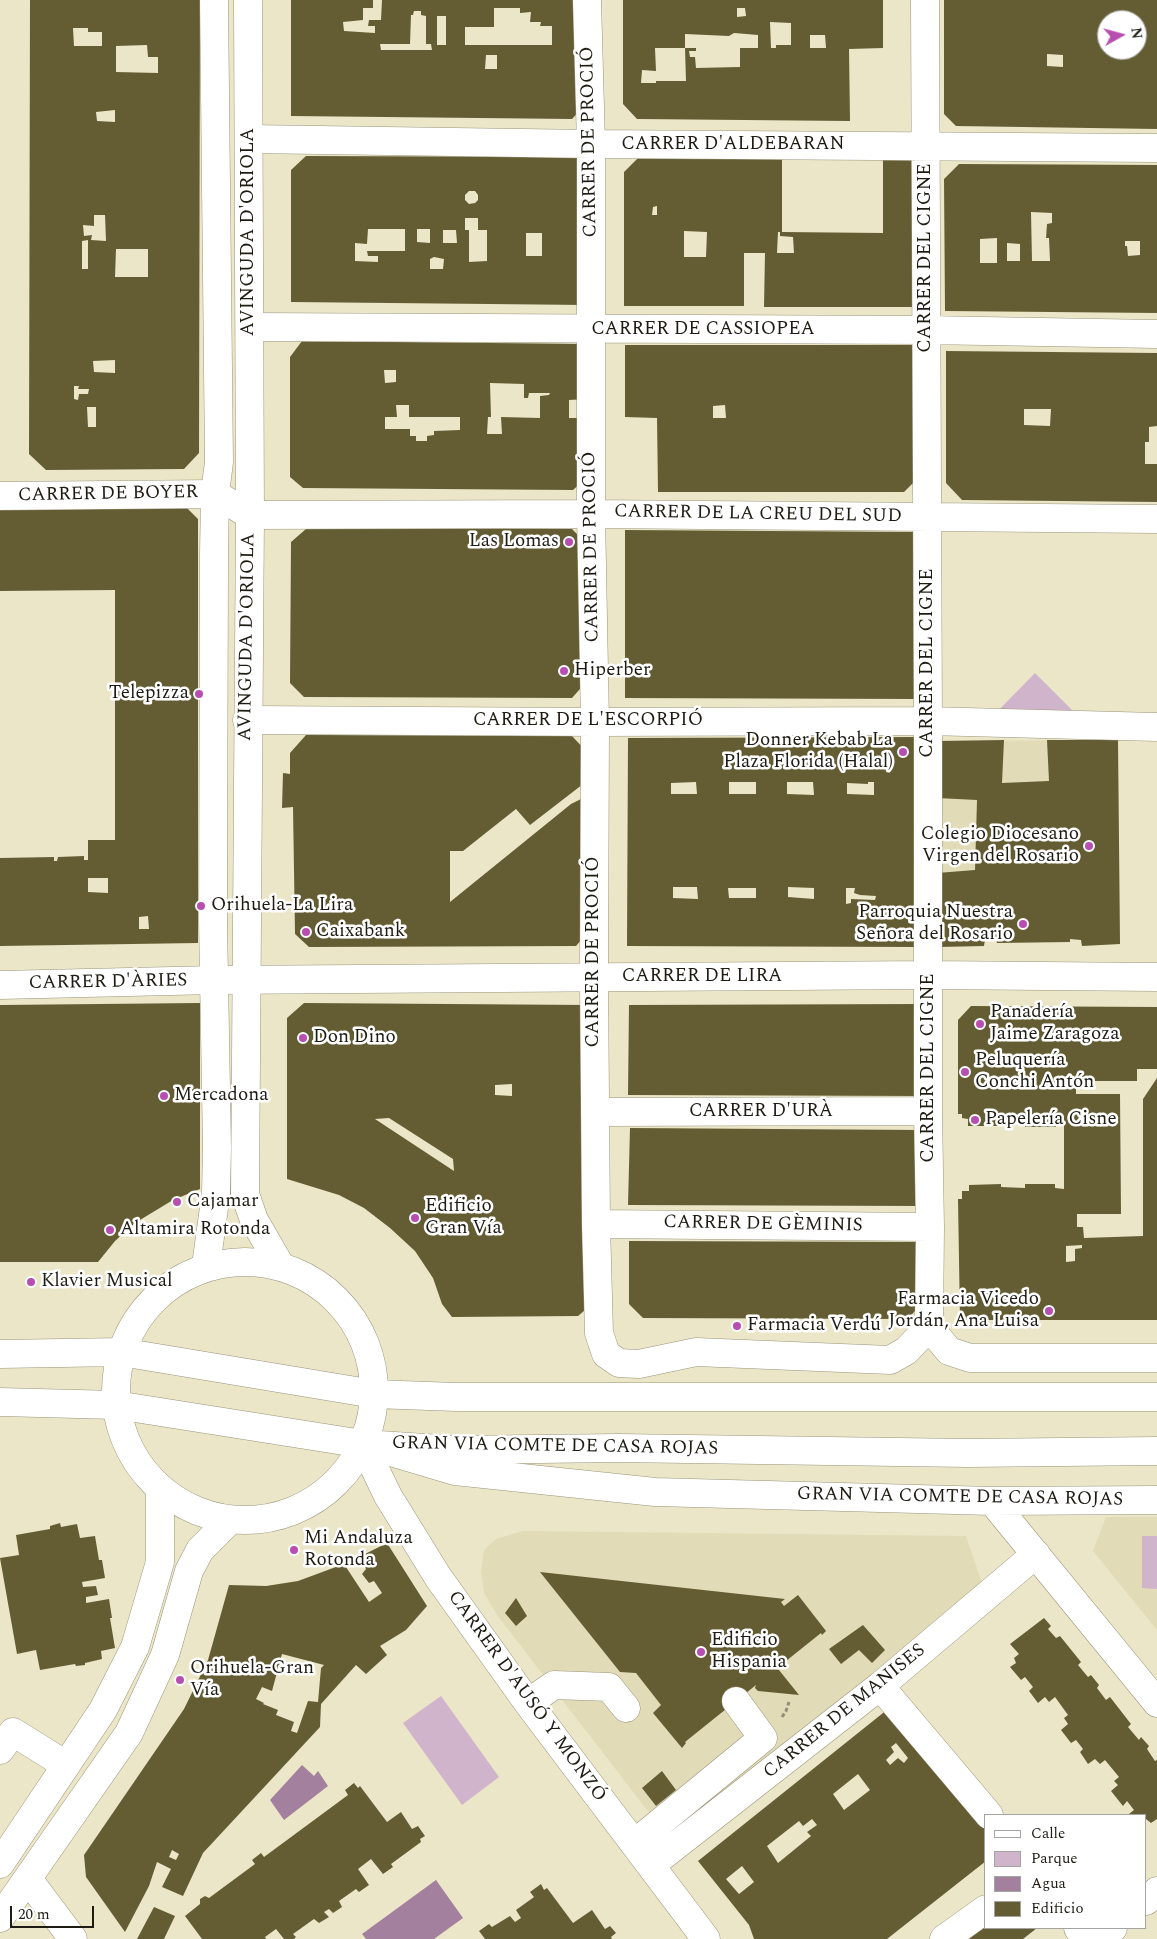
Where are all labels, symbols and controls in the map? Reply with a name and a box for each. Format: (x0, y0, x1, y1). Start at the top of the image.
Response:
north arrow (1097, 10, 1147, 60)
text: N (1125, 26, 1148, 40)
street label: CARRER DE PROCIÓ (577, 46, 603, 238)
street label: AVINGUDA D'ORIOLA (238, 128, 260, 336)
street label: CARRER D'ALDEBARAN (621, 134, 845, 156)
street label: CARRER DEL CIGNE (915, 163, 937, 353)
street label: CARRER DE CASSIOPEA (591, 319, 815, 341)
street label: CARRER DE PROCIÓ (579, 451, 605, 643)
street label: CARRER DE BOYER (18, 482, 198, 508)
street label: CARRER DE LA CREU DEL SUD (614, 501, 902, 529)
place label: Las Lomas (469, 531, 559, 553)
street label: AVINGUDA D'ORIOLA (235, 533, 261, 741)
marker: Las Lomas (563, 536, 575, 548)
street label: CARRER DEL CIGNE (917, 568, 939, 758)
place label: Hiperber (574, 660, 650, 682)
marker: Hiperber (558, 665, 570, 677)
place label: Telepizza (109, 683, 189, 705)
marker: Telepizza (193, 688, 205, 700)
street label: CARRER DE L'ESCORPIÓ (473, 710, 703, 732)
place label: Donner Kebab La Plaza Florida (Halal) (723, 730, 893, 774)
marker: Donner Kebab La Plaza Florida (Halal) (897, 746, 909, 758)
place label: Colegio Diocesano Virgen del Rosario (921, 824, 1079, 868)
marker: Colegio Diocesano Virgen del Rosario (1083, 840, 1095, 852)
street label: CARRER DE PROCIÓ (583, 856, 605, 1048)
place label: Orihuela-La Lira (211, 895, 353, 917)
marker: Orihuela-La Lira (195, 900, 207, 912)
place label: Parroquia Nuestra Señora del Rosario (856, 902, 1013, 946)
marker: Parroquia Nuestra Señora del Rosario (1017, 918, 1029, 930)
place label: Caixabank (316, 921, 405, 943)
marker: Caixabank (300, 926, 312, 938)
street label: CARRER DE LIRA (622, 966, 782, 988)
street label: CARRER D'ÀRIES (28, 970, 188, 996)
street label: CARRER DEL CIGNE (918, 973, 940, 1163)
place label: Panadería Jaime Zaragoza (990, 1002, 1120, 1046)
marker: Panadería Jaime Zaragoza (974, 1018, 986, 1030)
place label: Don Dino (313, 1027, 396, 1049)
marker: Don Dino (297, 1032, 309, 1044)
place label: Peluquería Conchi Antón (975, 1050, 1094, 1094)
marker: Peluquería Conchi Antón (959, 1066, 971, 1078)
place label: Mercadona (174, 1085, 268, 1107)
marker: Mercadona (158, 1090, 170, 1102)
street label: CARRER D'URÀ (689, 1101, 833, 1123)
place label: Papelería Cisne (985, 1109, 1117, 1131)
marker: Papelería Cisne (969, 1114, 981, 1126)
place label: Cajamar (187, 1191, 258, 1213)
marker: Cajamar (171, 1196, 183, 1208)
place label: Edificio Gran Vía (425, 1196, 502, 1240)
marker: Edificio Gran Vía (409, 1212, 421, 1224)
street label: CARRER DE GÈMINIS (663, 1212, 863, 1238)
place label: Altamira Rotonda (120, 1219, 270, 1241)
marker: Altamira Rotonda (104, 1224, 116, 1236)
place label: Klavier Musical (41, 1271, 173, 1293)
marker: Klavier Musical (25, 1276, 37, 1288)
place label: Farmacia Vicedo Jordán, Ana Luisa (888, 1289, 1039, 1333)
marker: Farmacia Vicedo Jordán, Ana Luisa (1043, 1305, 1055, 1317)
place label: Farmacia Verdú (747, 1315, 881, 1337)
marker: Farmacia Verdú (731, 1320, 743, 1332)
street label: GRAN VIA COMTE DE CASA ROJAS (392, 1433, 718, 1461)
street label: GRAN VIA COMTE DE CASA ROJAS (797, 1484, 1123, 1512)
place label: Mi Andaluza Rotonda (304, 1528, 413, 1572)
marker: Mi Andaluza Rotonda (288, 1544, 300, 1556)
street label: CARRER D'AUSÓ Y MONZÓ (442, 1587, 610, 1807)
place label: Edificio Hispania (711, 1630, 787, 1674)
street label: CARRER DE MANISES (759, 1640, 931, 1784)
marker: Edificio Hispania (695, 1646, 707, 1658)
place label: Orihuela-Gran Vía (190, 1658, 314, 1702)
marker: Orihuela-Gran Vía (174, 1674, 186, 1686)
legend (984, 1814, 1147, 1929)
text: Calle (1031, 1822, 1065, 1845)
text: Parque (1031, 1847, 1078, 1870)
text: Agua (1031, 1872, 1066, 1895)
scale bar (12, 1896, 96, 1928)
text: Edificio (1031, 1897, 1084, 1920)
text: 20 m (18, 1903, 50, 1926)

